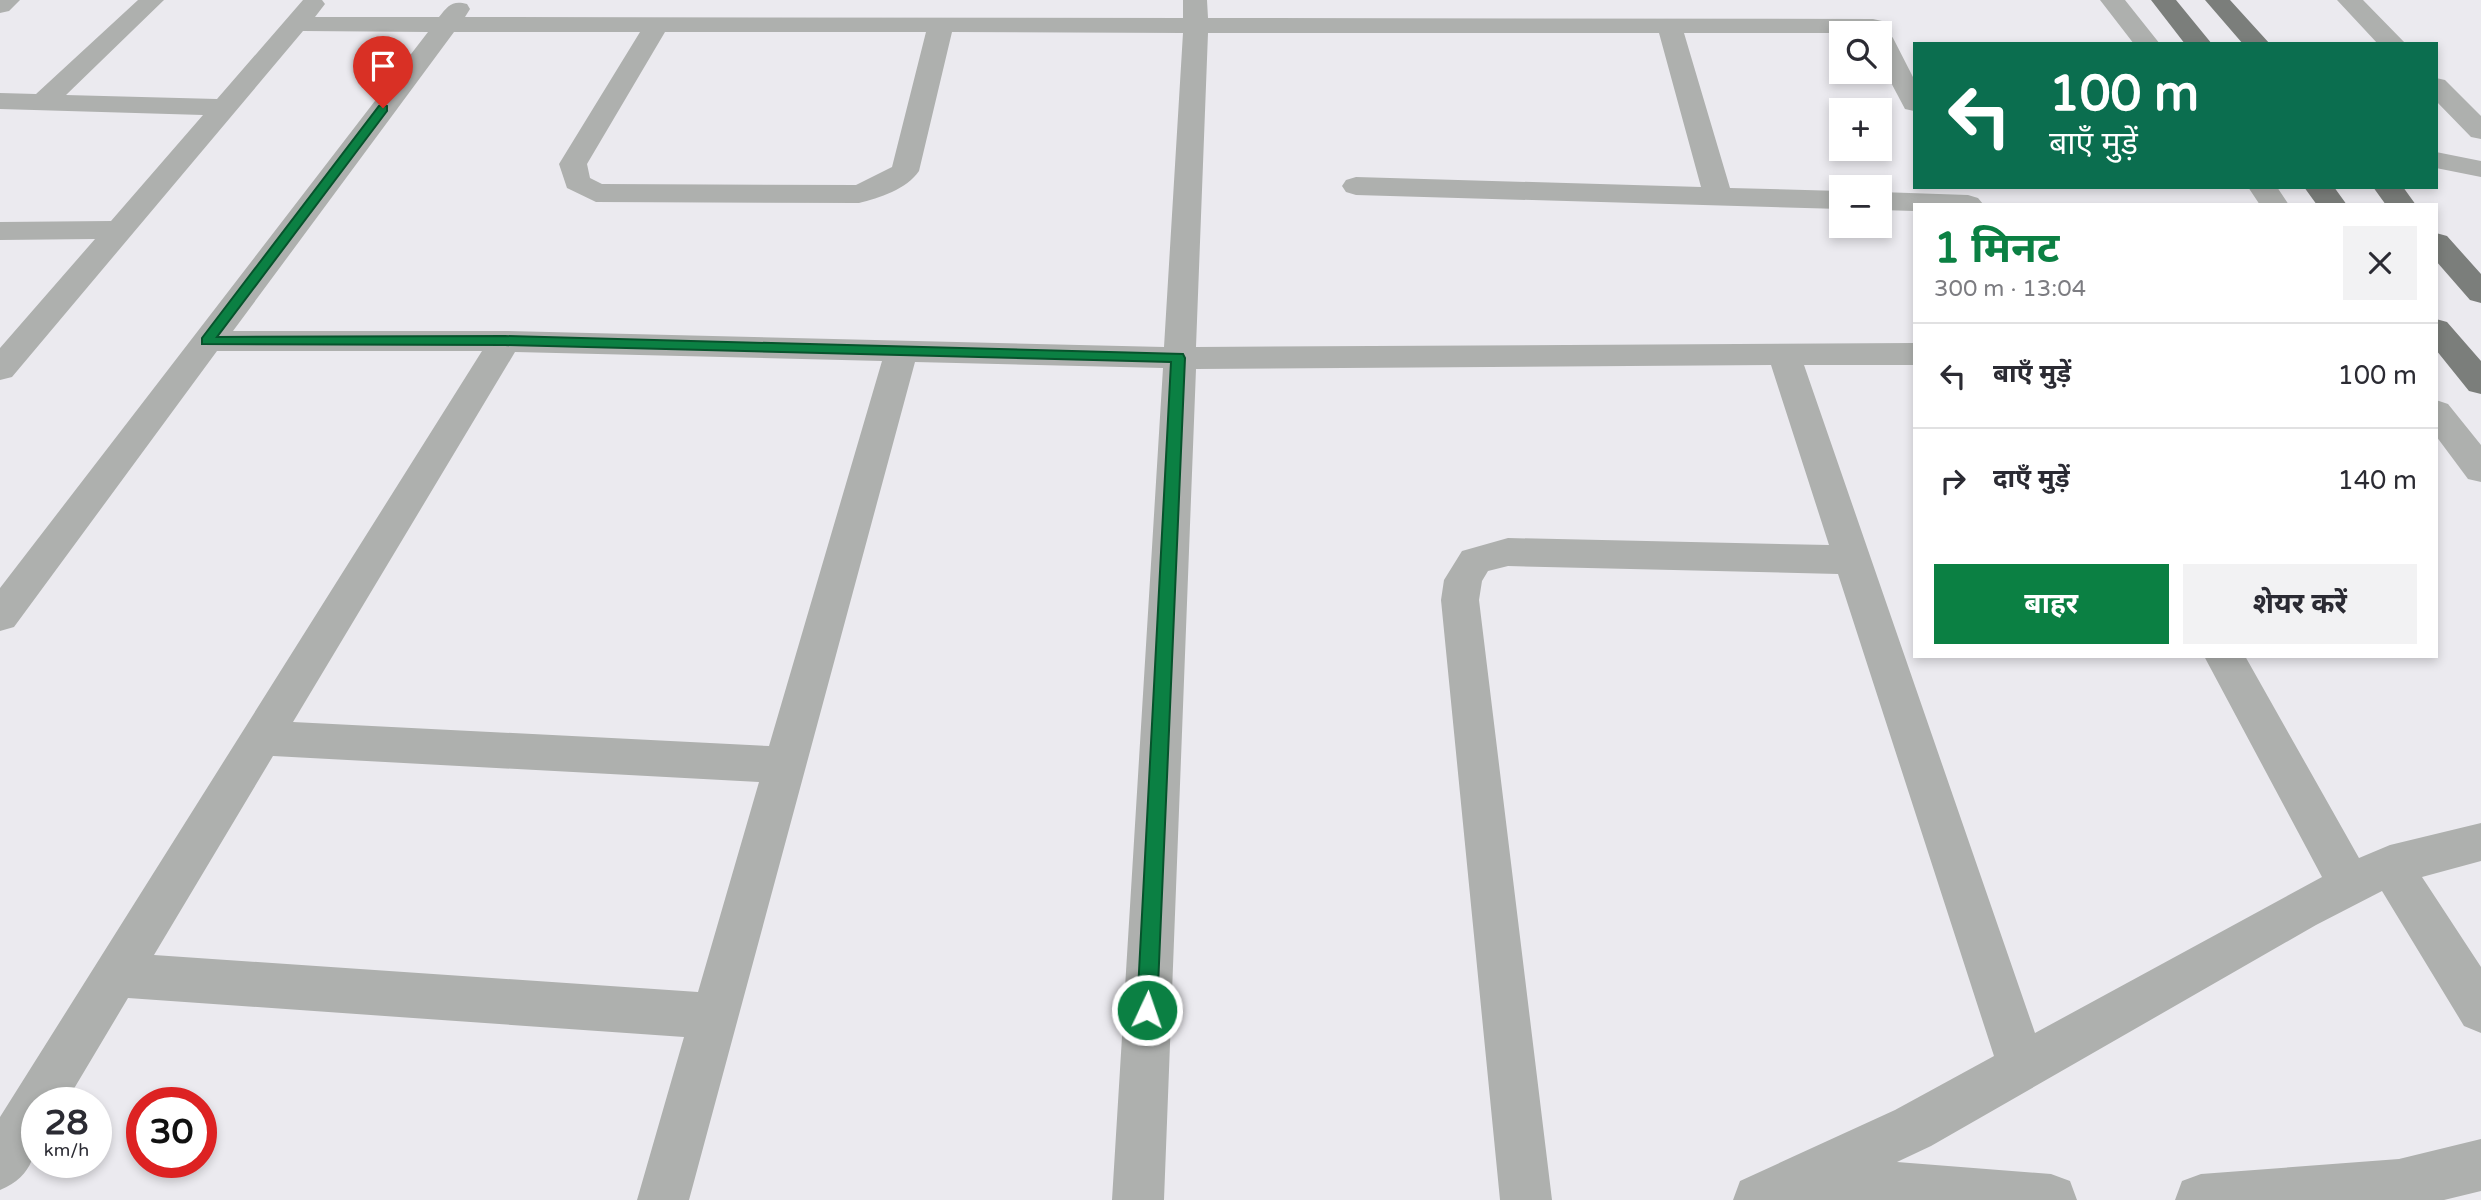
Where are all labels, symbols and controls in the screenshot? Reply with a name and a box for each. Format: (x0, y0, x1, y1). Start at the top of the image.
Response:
map controls (1829, 21, 1892, 238)
button: search (1829, 21, 1892, 84)
pin (353, 36, 413, 108)
icon: arrive (364, 47, 402, 85)
text: 100 m (2049, 65, 2199, 124)
icon: left (1934, 70, 2025, 161)
button: + (1829, 98, 1892, 161)
text: बाएँ मुड़ें (2049, 125, 2138, 163)
button: − (1829, 175, 1892, 238)
text: 1 मिनट (1934, 223, 2059, 274)
button: close (2343, 226, 2417, 300)
text: 300 m · 13:04 (1934, 275, 2086, 303)
icon: left (1934, 357, 1972, 395)
text: बाएँ मुड़ें (1993, 358, 2071, 389)
text: 100 m (2337, 360, 2417, 391)
icon: right (1934, 462, 1972, 500)
text: दाएँ मुड़ें (1993, 463, 2070, 494)
text: 140 m (2337, 465, 2417, 496)
button: बाहर (1934, 564, 2169, 644)
button: शेयर करें (2183, 564, 2417, 644)
position arrow (1110, 973, 1184, 1047)
speed limit sign: 30 (126, 1087, 217, 1178)
text: 28 (45, 1102, 88, 1144)
text: km/h (44, 1139, 89, 1161)

